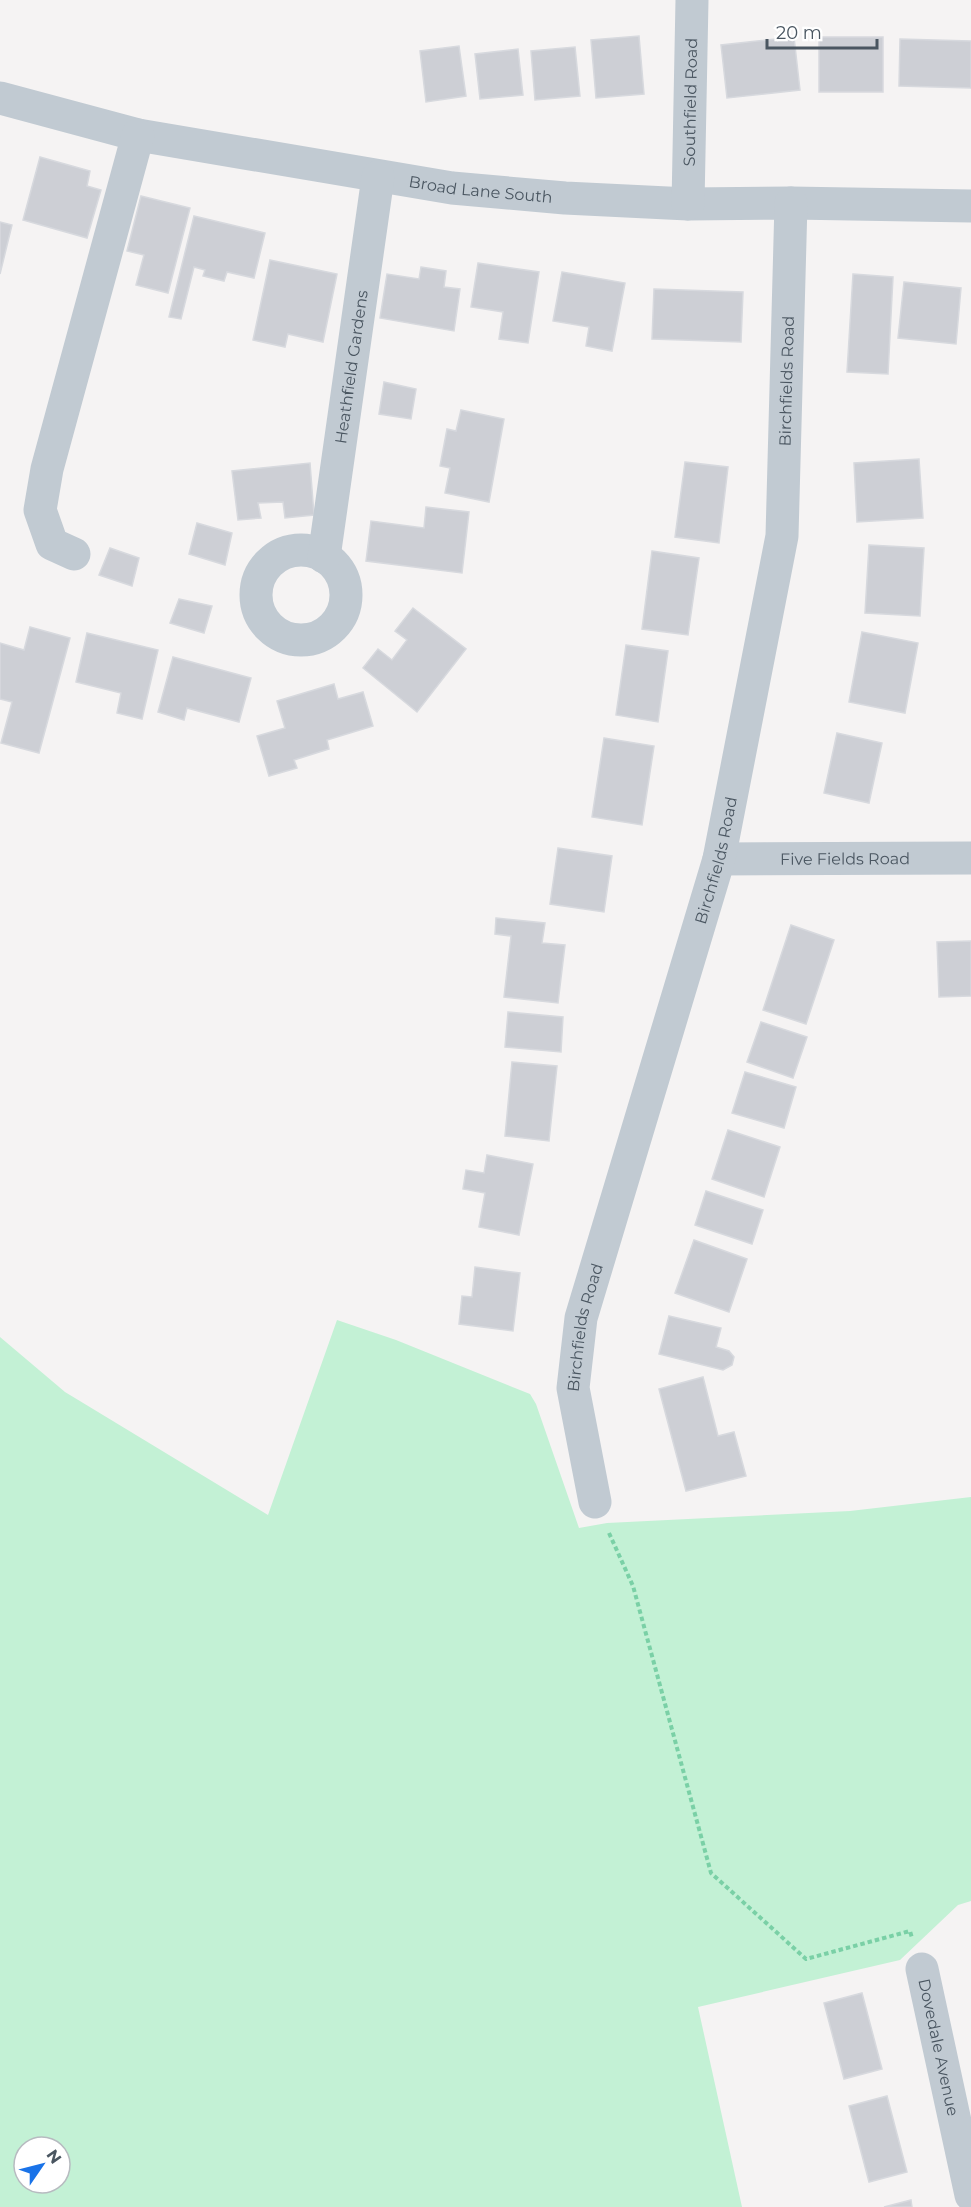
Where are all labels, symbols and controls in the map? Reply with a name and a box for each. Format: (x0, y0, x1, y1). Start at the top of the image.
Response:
scale bar (767, 12, 876, 50)
text: 20 m (776, 22, 822, 44)
street label: Southfield Road (680, 38, 701, 167)
street label: Broad Lane South (407, 172, 553, 207)
street label: Heathfield Gardens (331, 289, 372, 445)
street label: Birchfields Road (775, 315, 798, 447)
street label: Birchfields Road (691, 795, 741, 926)
street label: Five Fields Road (780, 849, 910, 869)
street label: Birchfields Road (564, 1261, 607, 1393)
street label: Dovedale Avenue (914, 1977, 963, 2118)
north arrow (12, 2135, 72, 2195)
text: N (42, 2146, 65, 2167)

